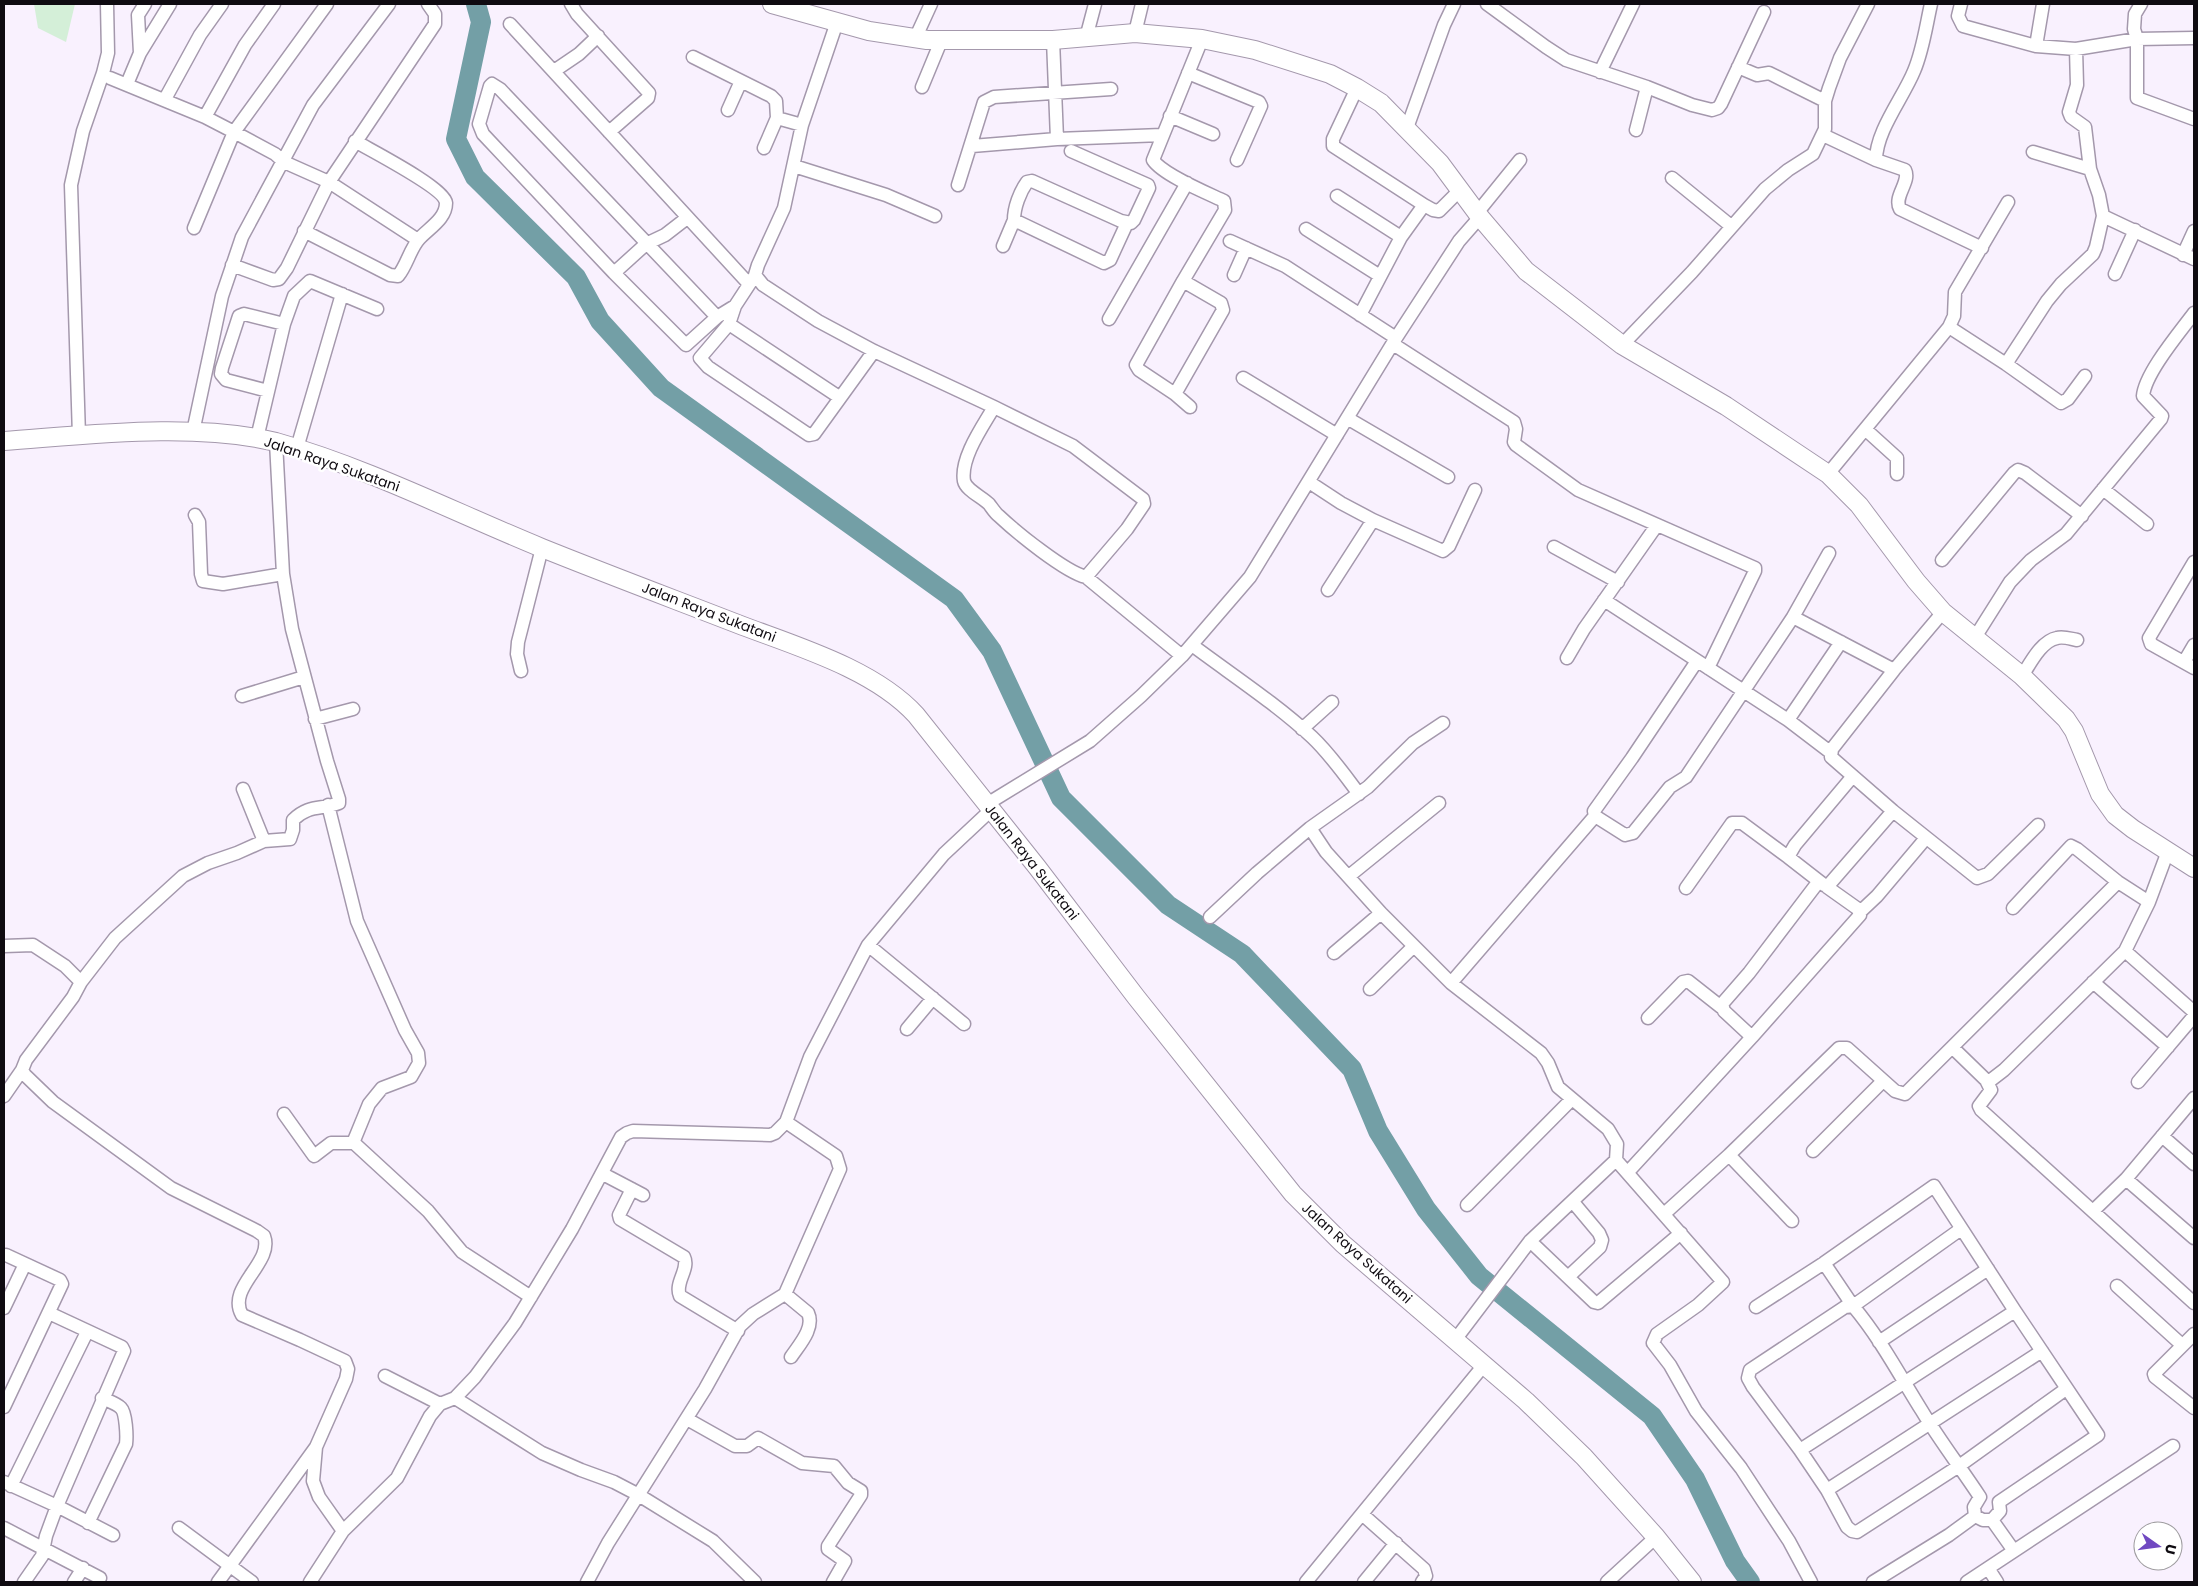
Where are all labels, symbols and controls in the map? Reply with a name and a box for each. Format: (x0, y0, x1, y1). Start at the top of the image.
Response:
street label: Jalan Raya Sukatani (261, 431, 403, 497)
street label: Jalan Raya Sukatani (639, 577, 779, 647)
street label: Jalan Raya Sukatani (980, 800, 1084, 924)
street label: Jalan Raya Sukatani (1297, 1198, 1417, 1308)
north arrow (2133, 1521, 2183, 1571)
text: U (2160, 1542, 2182, 1556)

